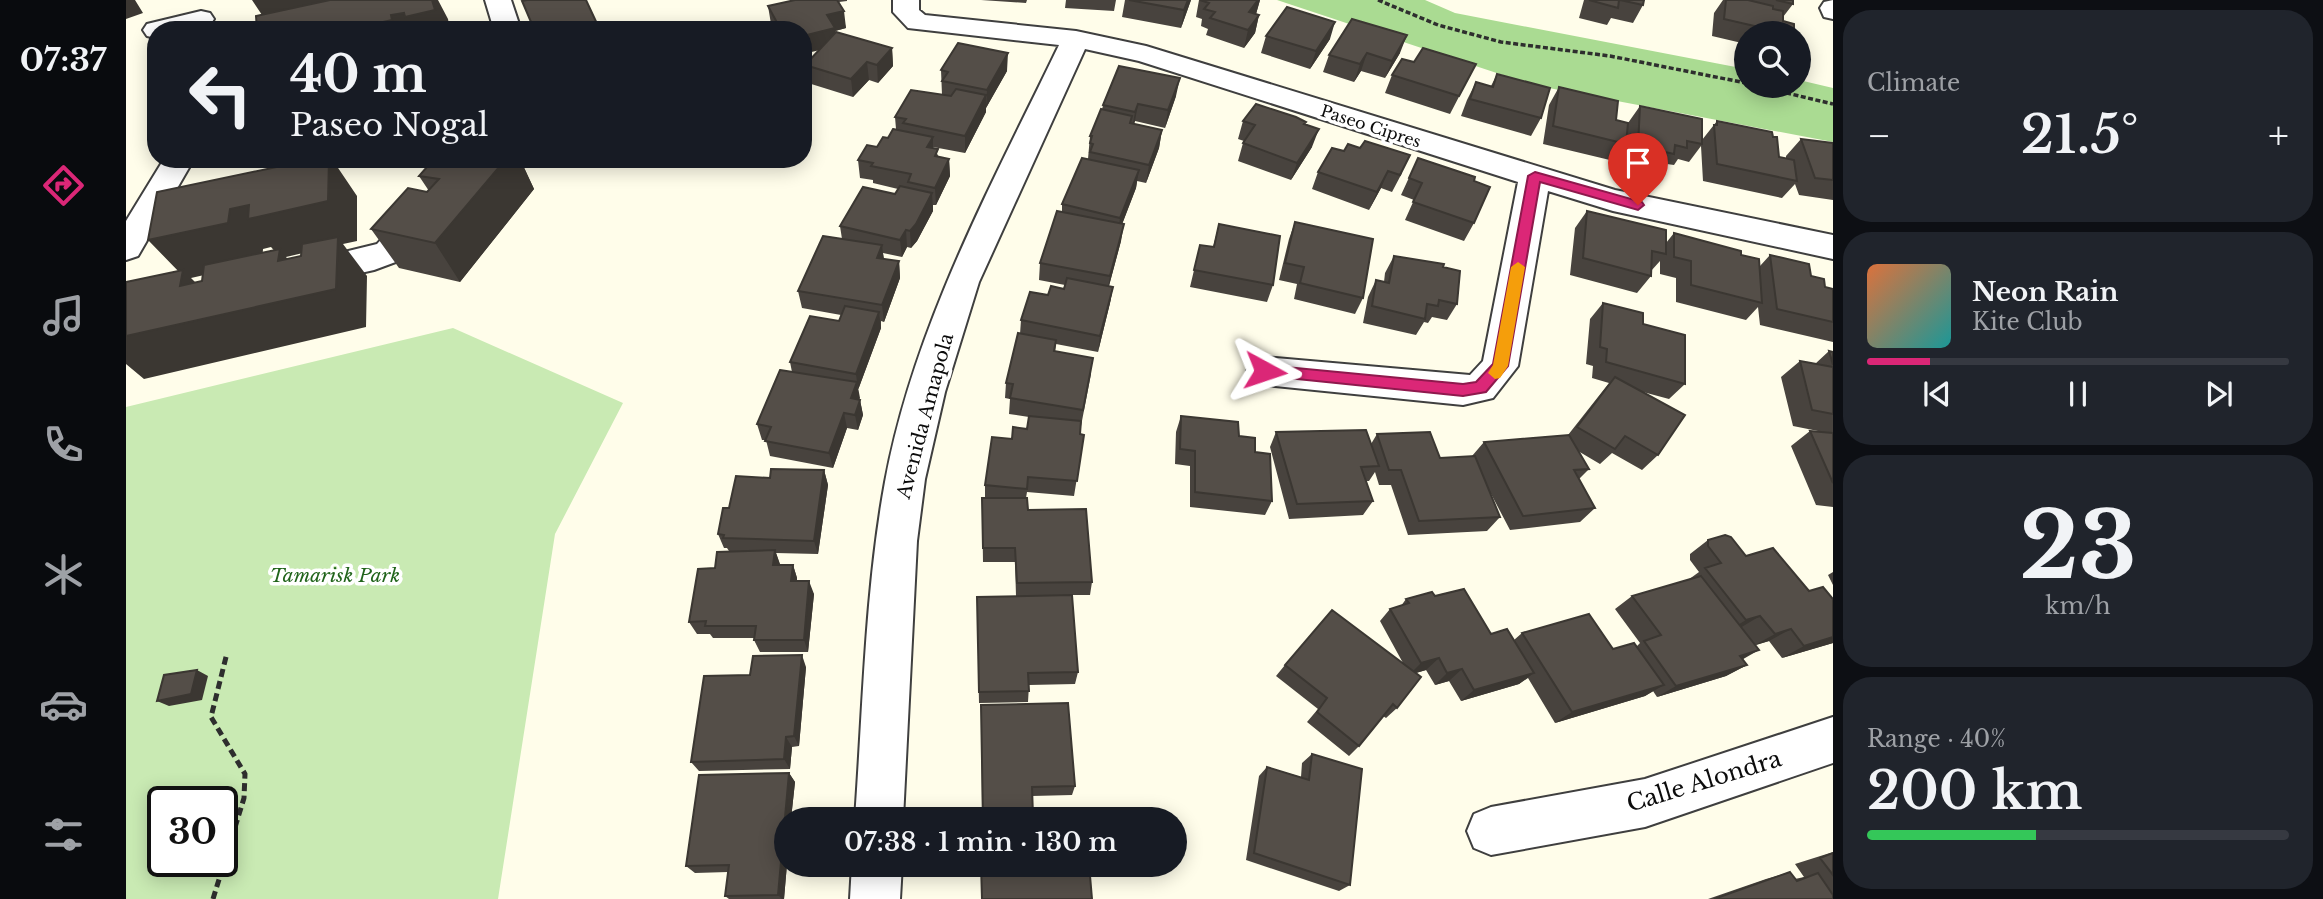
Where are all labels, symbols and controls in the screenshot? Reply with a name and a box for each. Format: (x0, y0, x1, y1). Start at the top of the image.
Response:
map controls (1734, 21, 1811, 98)
button: search (1734, 21, 1811, 98)
text: 07:37 (20, 40, 106, 80)
text: 40 m (290, 44, 427, 105)
icon: left (175, 49, 266, 140)
text: Climate (1867, 69, 1960, 97)
street label: Paseo Cipres (1318, 100, 1424, 152)
text: 21.5° (2021, 103, 2138, 167)
text: Paseo Nogal (290, 105, 488, 145)
text: − (1867, 112, 1891, 159)
text: + (2268, 112, 2289, 159)
pin (1608, 133, 1668, 205)
icon: arrive (1619, 144, 1657, 182)
icon: directions (39, 161, 88, 210)
text: Neon Rain (1972, 276, 2118, 308)
icon: music (39, 291, 88, 340)
text: Kite Club (1972, 308, 2083, 336)
street label: Avenida Amapola (892, 330, 958, 502)
position arrow (1228, 334, 1302, 408)
icon: previous (1918, 375, 1956, 413)
icon: pause (2059, 375, 2097, 413)
icon: next (2200, 375, 2238, 413)
icon: phone (39, 420, 88, 469)
text: 23 (2019, 490, 2137, 603)
icon: climate (39, 550, 88, 599)
park label: Tamarisk Park (270, 564, 400, 587)
text: km/h (2045, 592, 2111, 620)
icon: car (39, 680, 88, 729)
text: Range · 40% (1867, 725, 2006, 753)
street label: Calle Alondra (1623, 744, 1785, 818)
text: 200 km (1867, 759, 2082, 823)
speed limit sign: 30 (147, 786, 238, 877)
icon: filters (39, 810, 88, 859)
text: 07:38 · 1 min · 130 m (844, 826, 1117, 858)

